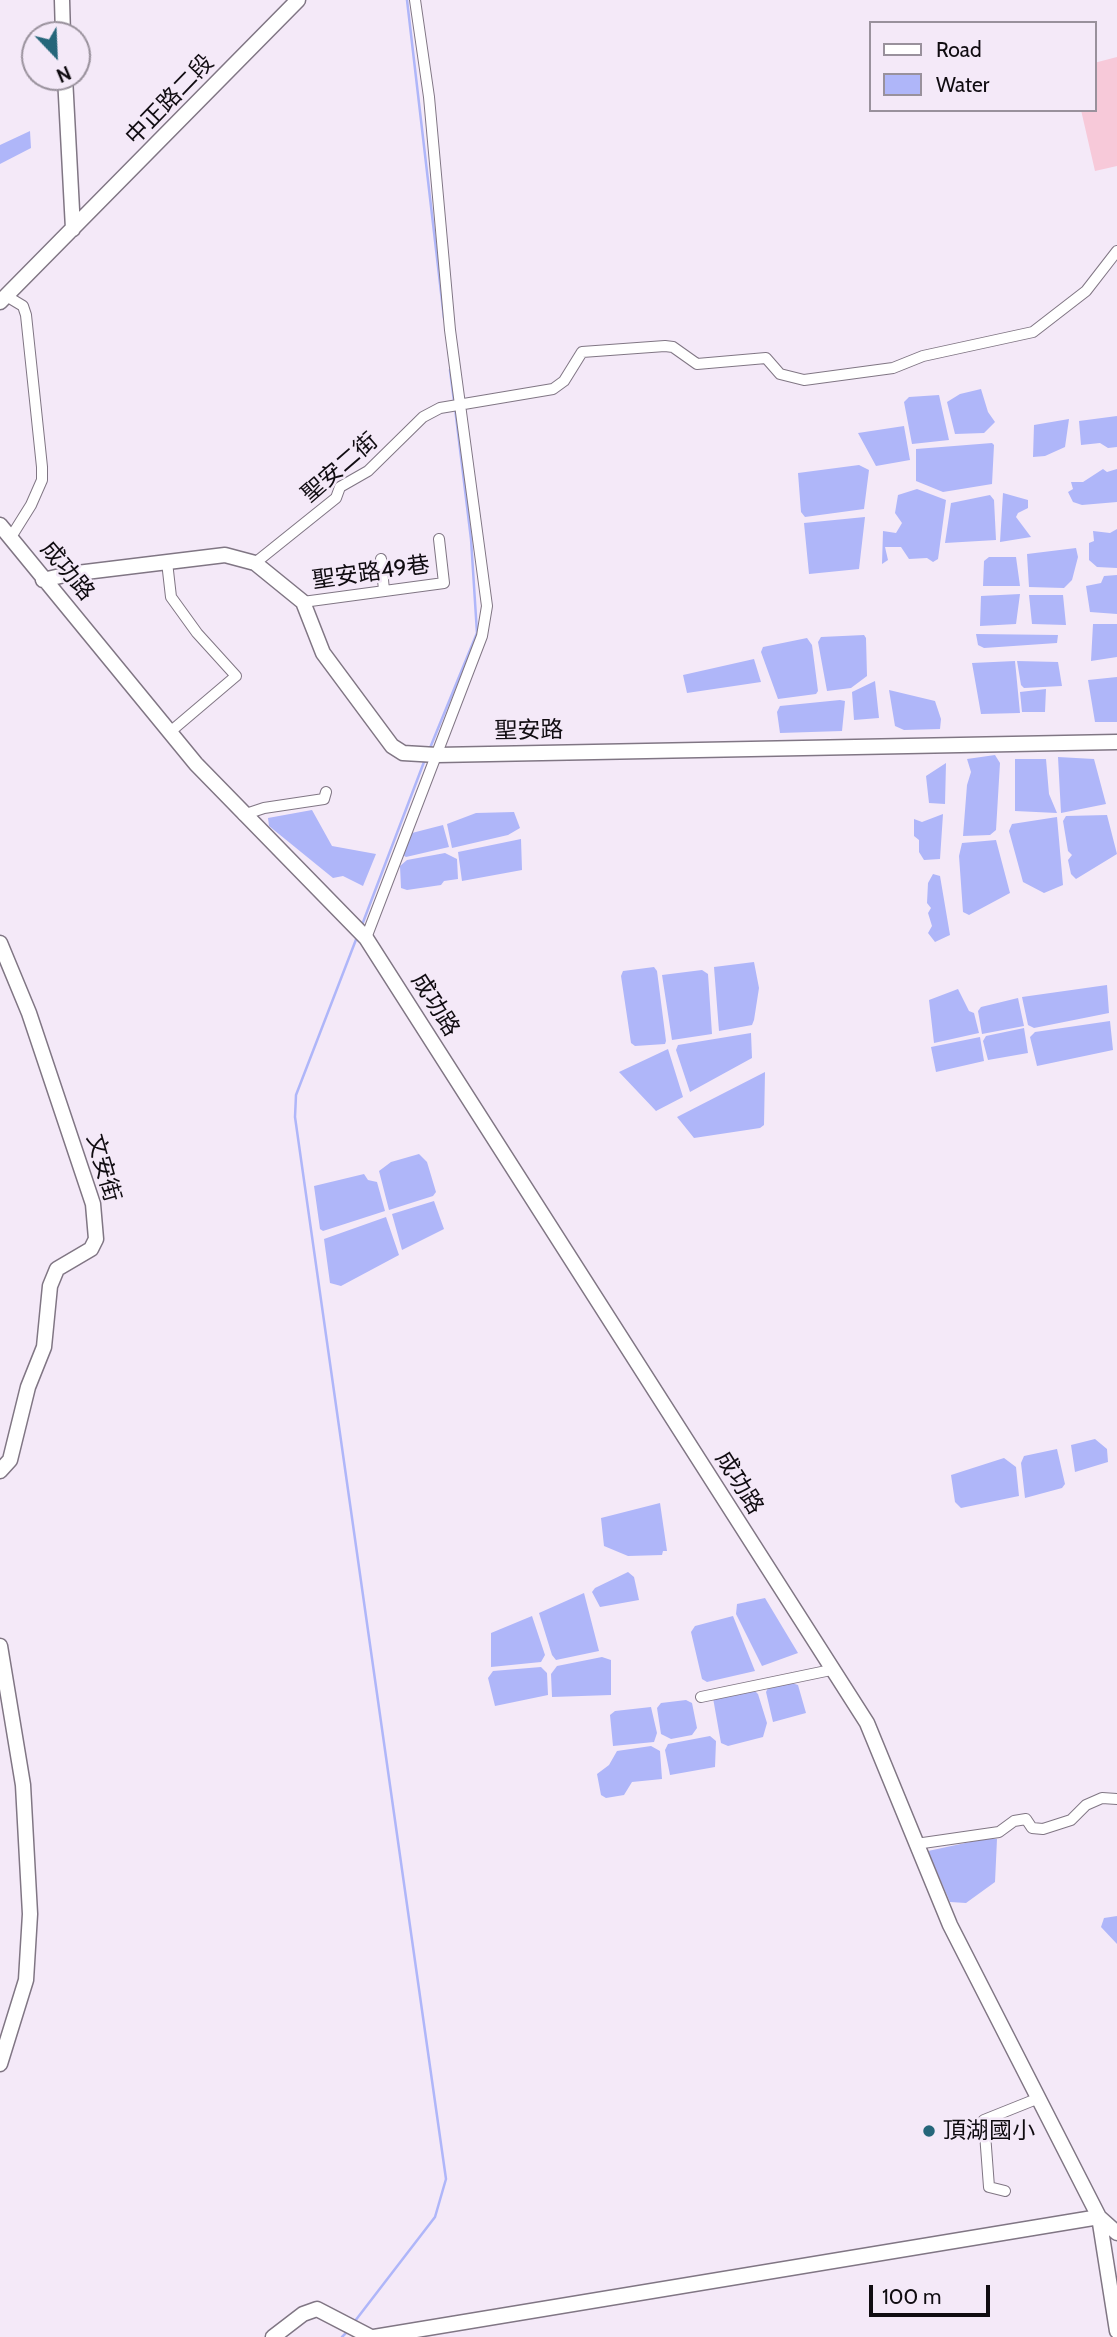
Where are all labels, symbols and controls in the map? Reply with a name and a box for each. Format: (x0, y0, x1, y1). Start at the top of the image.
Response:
north arrow (21, 21, 91, 91)
legend (869, 21, 1096, 112)
text: Road (936, 37, 982, 62)
street label: 中正路二段 (120, 49, 220, 151)
text: N (53, 61, 74, 87)
text: Water (936, 72, 989, 97)
street label: 聖安二街 (296, 427, 384, 509)
street label: 成功路 (34, 536, 100, 606)
street label: 聖安路49巷 (310, 551, 432, 595)
street label: 聖安路 (494, 717, 564, 745)
street label: 成功路 (405, 968, 465, 1042)
street label: 文安街 (80, 1131, 126, 1205)
street label: 成功路 (709, 1446, 769, 1520)
place label: 頂湖國小 (943, 2117, 1035, 2145)
marker: 頂湖國小 (921, 2123, 937, 2139)
scale bar (872, 2270, 993, 2314)
text: 100 m (882, 2284, 941, 2309)

